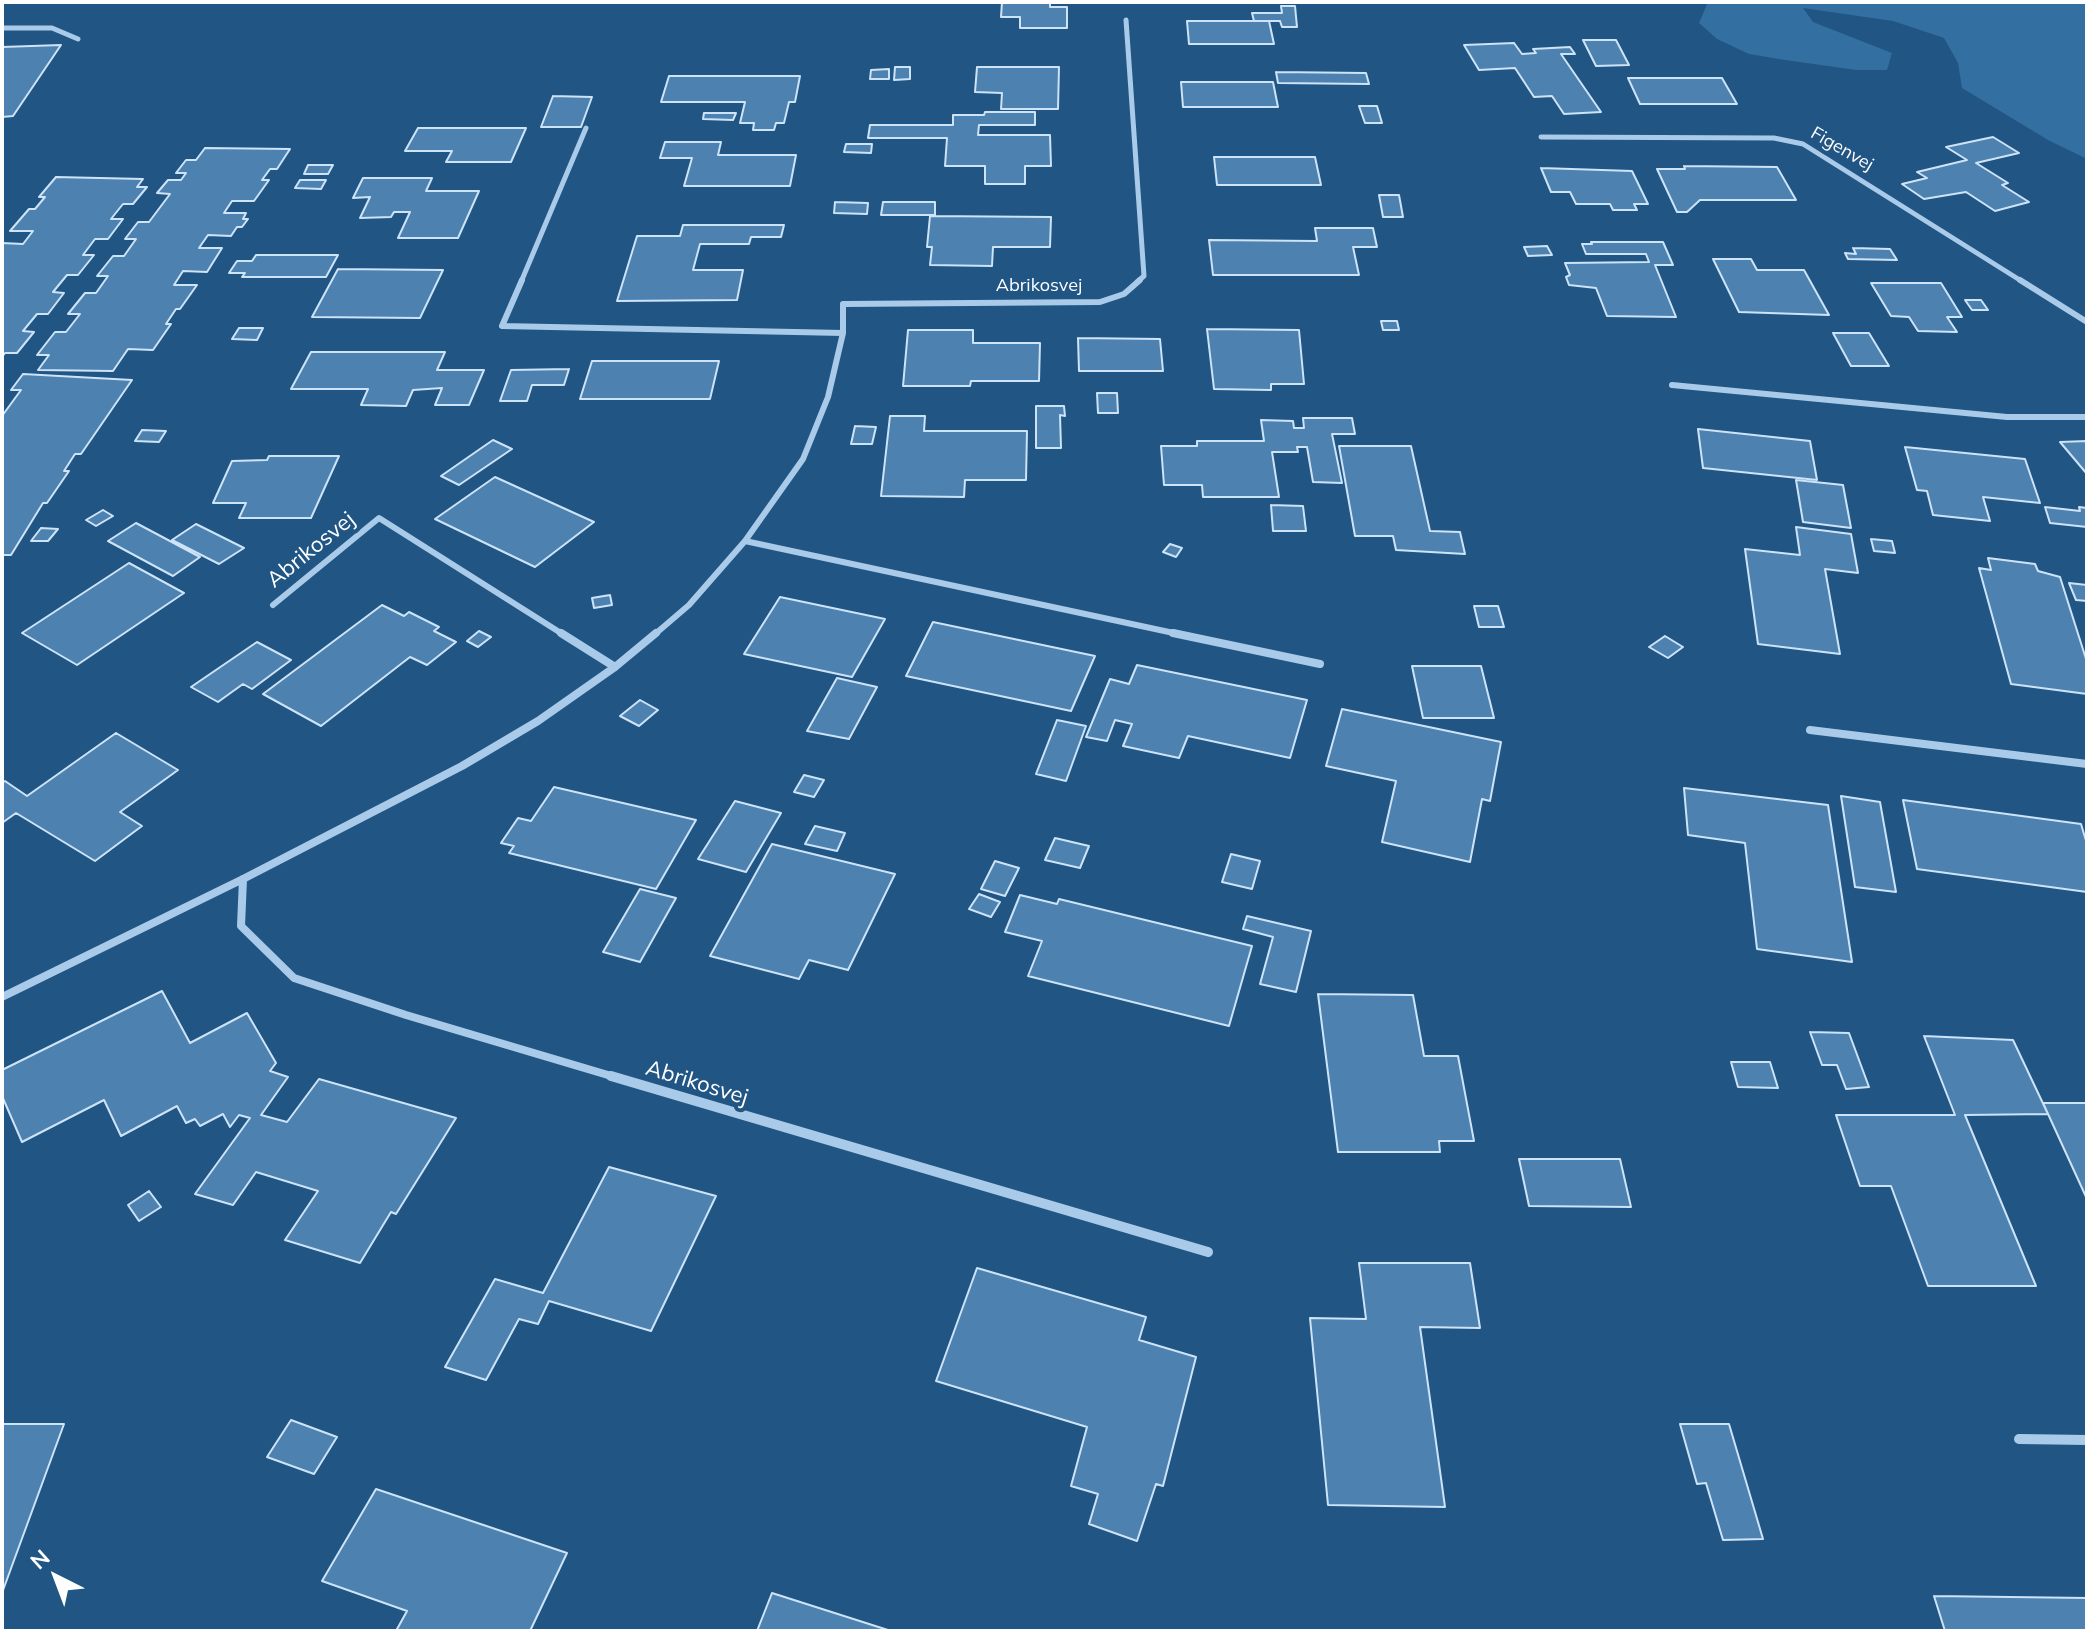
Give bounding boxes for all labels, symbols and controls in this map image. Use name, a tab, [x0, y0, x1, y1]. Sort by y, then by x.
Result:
street label: Figenvej	[1807, 122, 1877, 176]
street label: Abrikosvej	[996, 275, 1082, 297]
street label: Abrikosvej	[262, 507, 360, 593]
street label: Abrikosvej	[643, 1055, 751, 1111]
north arrow	[16, 1537, 96, 1617]
text: N	[24, 1543, 55, 1575]

